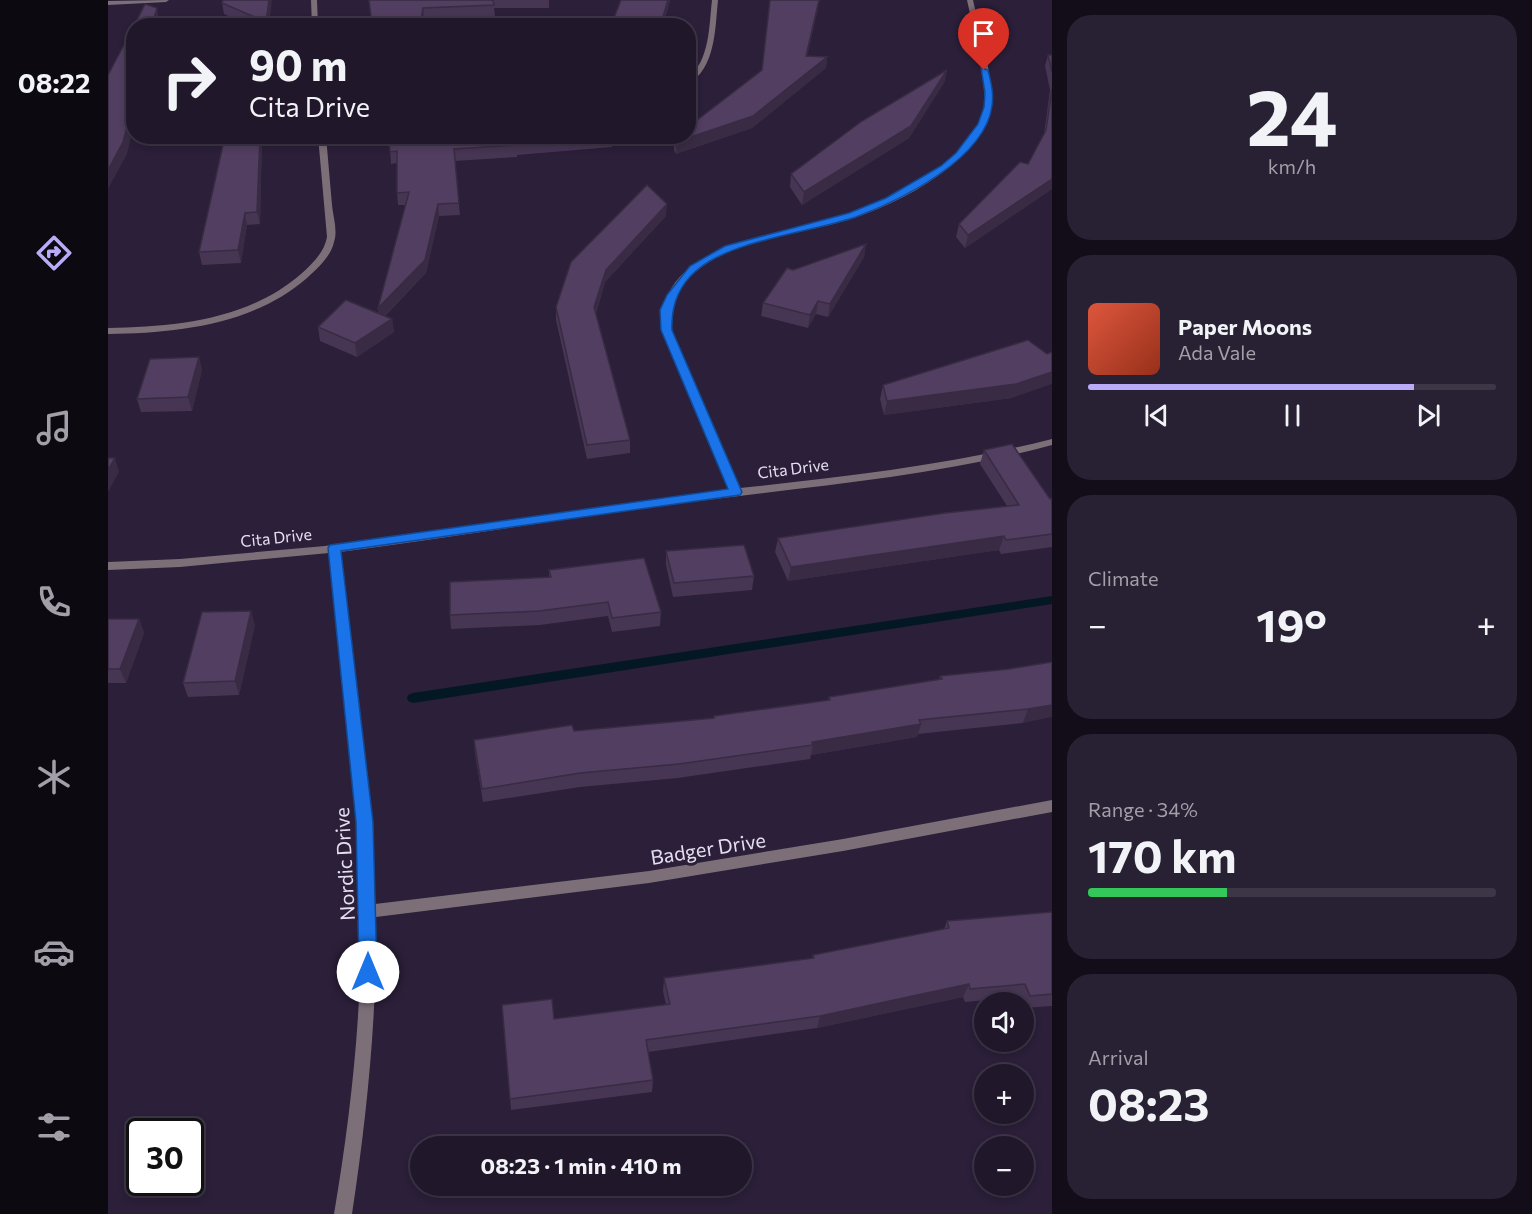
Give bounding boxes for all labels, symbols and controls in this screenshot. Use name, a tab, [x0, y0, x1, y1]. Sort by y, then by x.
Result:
pin	[958, 8, 1009, 70]
icon: arrive	[967, 17, 1000, 50]
text: 90 m	[249, 38, 348, 90]
icon: right	[150, 42, 228, 120]
text: 08:22	[18, 66, 90, 99]
text: 24	[1246, 67, 1338, 162]
text: Cita Drive	[249, 90, 370, 123]
text: km/h	[1268, 154, 1316, 178]
icon: directions	[33, 232, 75, 274]
text: Paper Moons	[1178, 313, 1312, 340]
text: Ada Vale	[1178, 340, 1256, 364]
icon: previous	[1140, 399, 1173, 432]
icon: pause	[1276, 399, 1309, 432]
icon: next	[1412, 399, 1445, 432]
icon: music	[33, 407, 75, 449]
street label: Cita Drive	[756, 454, 830, 482]
street label: Cita Drive	[239, 524, 313, 550]
text: Climate	[1088, 566, 1158, 590]
icon: phone	[33, 581, 75, 623]
text: 19°	[1256, 596, 1327, 651]
text: −	[1088, 603, 1107, 644]
text: +	[1477, 603, 1496, 644]
icon: climate	[33, 756, 75, 798]
text: Range · 34%	[1088, 797, 1198, 821]
street label: Nordic Drive	[329, 807, 359, 921]
street label: Badger Drive	[649, 827, 767, 869]
text: 170 km	[1088, 827, 1236, 882]
icon: car	[33, 931, 75, 973]
position arrow	[336, 940, 400, 1004]
map controls	[974, 992, 1034, 1196]
button: sound	[974, 992, 1034, 1052]
text: Arrival	[1088, 1045, 1149, 1069]
button: +	[974, 1064, 1034, 1124]
text: 08:23	[1088, 1075, 1209, 1130]
icon: filters	[33, 1106, 75, 1148]
speed limit sign: 30	[126, 1118, 204, 1196]
button: −	[974, 1136, 1034, 1196]
text: 08:23 · 1 min · 410 m	[481, 1152, 681, 1179]

